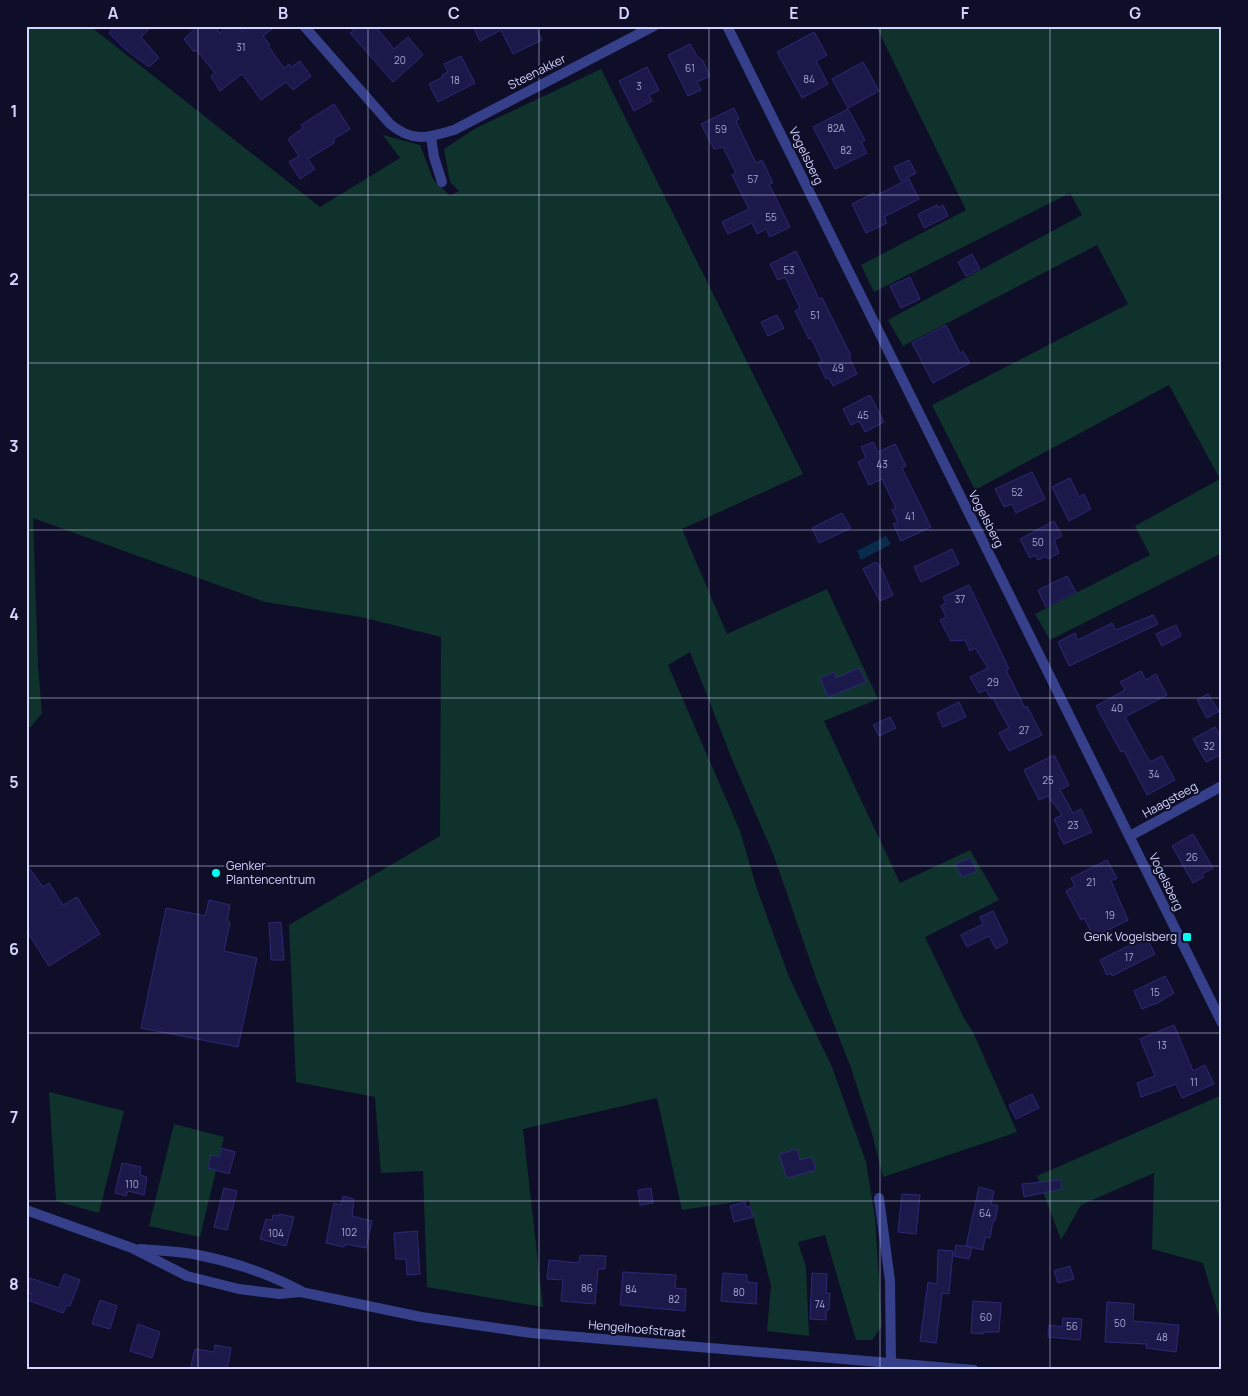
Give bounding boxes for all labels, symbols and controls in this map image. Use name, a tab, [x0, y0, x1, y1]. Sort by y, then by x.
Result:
text: A	[108, 2, 119, 24]
text: B	[278, 2, 288, 24]
text: C	[448, 2, 460, 24]
text: D	[618, 2, 630, 24]
text: E	[789, 2, 799, 24]
text: F	[961, 2, 970, 24]
text: G	[1129, 2, 1141, 24]
house number: 31	[236, 40, 246, 54]
street label: Steenakker	[505, 49, 569, 93]
house number: 20	[394, 53, 406, 67]
house number: 61	[685, 61, 695, 75]
house number: 84	[803, 72, 815, 86]
house number: 18	[450, 73, 460, 87]
house number: 3	[636, 79, 642, 93]
text: 1	[10, 100, 18, 122]
house number: 82A	[827, 121, 845, 135]
house number: 59	[715, 122, 727, 136]
street label: Vogelsberg	[785, 124, 828, 187]
house number: 82	[840, 143, 852, 157]
house number: 57	[748, 172, 758, 186]
house number: 55	[765, 210, 777, 224]
house number: 53	[783, 263, 795, 277]
text: 2	[9, 268, 19, 290]
house number: 51	[810, 308, 820, 322]
house number: 49	[832, 361, 844, 375]
house number: 45	[857, 408, 869, 422]
text: 3	[9, 435, 19, 457]
house number: 43	[876, 457, 888, 471]
house number: 52	[1011, 485, 1023, 499]
street label: Vogelsberg	[965, 487, 1008, 550]
house number: 41	[905, 509, 915, 523]
house number: 50	[1032, 535, 1044, 549]
house number: 37	[955, 592, 965, 606]
text: 4	[9, 603, 19, 625]
house number: 29	[987, 675, 999, 689]
house number: 40	[1111, 701, 1123, 715]
house number: 27	[1019, 723, 1029, 737]
house number: 32	[1203, 739, 1215, 753]
house number: 34	[1148, 767, 1160, 781]
text: 5	[9, 771, 19, 793]
house number: 25	[1042, 773, 1054, 787]
street label: Haagsteeg	[1139, 777, 1200, 822]
house number: 23	[1067, 818, 1079, 832]
street label: Vogelsberg	[1145, 850, 1188, 913]
house number: 26	[1186, 850, 1198, 864]
place label: Genker Plantencentrum	[226, 857, 315, 888]
marker: Genker Plantencentrum	[210, 867, 222, 879]
house number: 21	[1086, 875, 1096, 889]
house number: 19	[1105, 908, 1115, 922]
place label: Genk Vogelsberg	[1084, 928, 1177, 945]
marker: Genk Vogelsberg	[1181, 931, 1193, 943]
text: 6	[9, 938, 19, 960]
house number: 17	[1125, 950, 1133, 964]
house number: 15	[1150, 985, 1160, 999]
house number: 13	[1157, 1038, 1167, 1052]
house number: 11	[1190, 1075, 1198, 1089]
text: 7	[10, 1106, 18, 1128]
house number: 110	[125, 1177, 139, 1191]
house number: 64	[979, 1206, 991, 1220]
house number: 102	[341, 1225, 357, 1239]
house number: 104	[268, 1226, 284, 1240]
text: 8	[9, 1273, 19, 1295]
house number: 86	[581, 1281, 593, 1295]
house number: 84	[625, 1282, 637, 1296]
house number: 80	[733, 1285, 745, 1299]
house number: 82	[668, 1292, 680, 1306]
house number: 74	[815, 1297, 825, 1311]
house number: 60	[980, 1310, 992, 1324]
street label: Hengelhoefstraat	[588, 1316, 687, 1341]
house number: 50	[1114, 1316, 1126, 1330]
house number: 56	[1066, 1319, 1078, 1333]
house number: 48	[1156, 1330, 1168, 1344]

